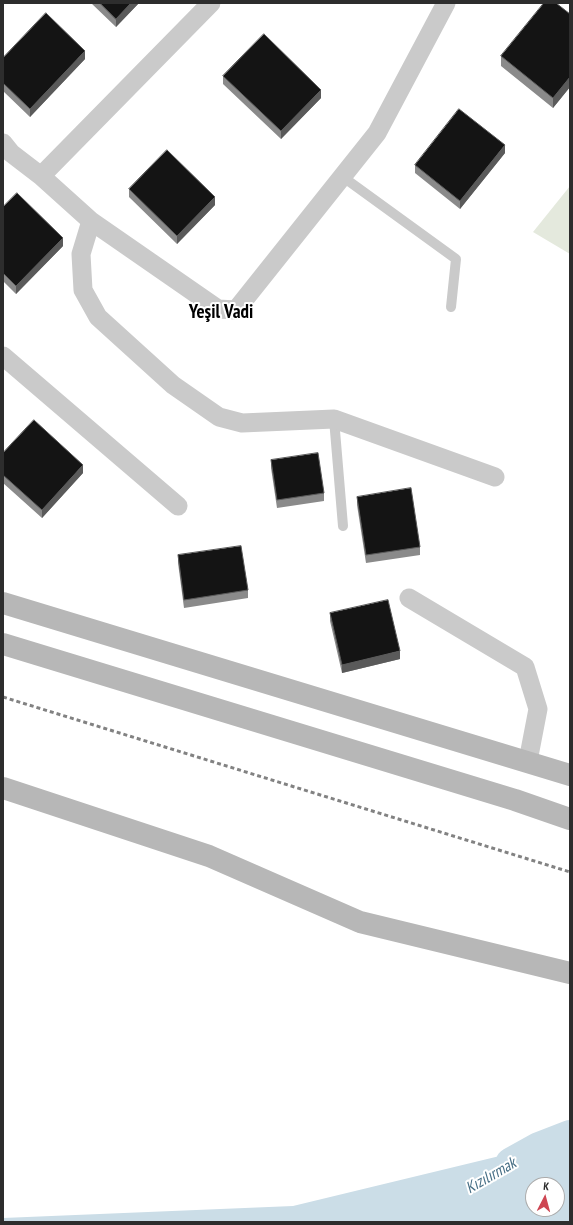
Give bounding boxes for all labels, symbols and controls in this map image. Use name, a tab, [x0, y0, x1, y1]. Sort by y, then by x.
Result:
district label: Yeşil Vadi	[189, 302, 253, 324]
water label: Kızılırmak	[462, 1154, 520, 1198]
north arrow	[525, 1177, 565, 1217]
text: K	[543, 1179, 550, 1193]

